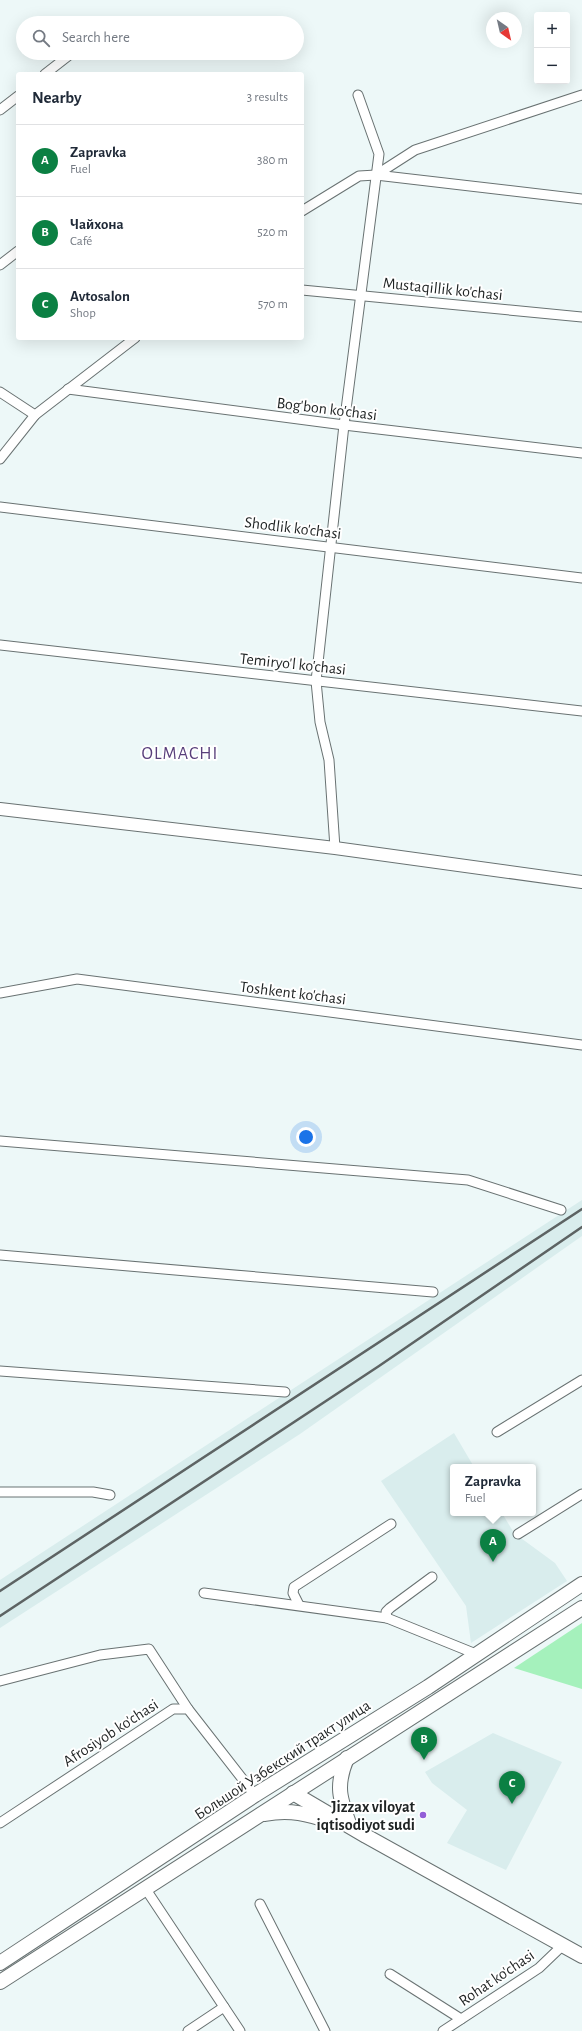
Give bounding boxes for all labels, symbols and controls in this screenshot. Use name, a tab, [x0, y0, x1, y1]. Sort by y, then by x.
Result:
north arrow	[486, 12, 522, 48]
map controls	[534, 12, 570, 84]
button: +	[534, 12, 570, 48]
search box	[16, 16, 304, 60]
icon: search	[30, 27, 52, 49]
text: Search here	[62, 30, 130, 45]
button: −	[534, 48, 570, 84]
text: Nearby	[32, 89, 82, 106]
text: 3 results	[247, 91, 288, 104]
text: Zapravka	[70, 145, 126, 160]
text: A	[41, 154, 49, 167]
text: 380 m	[257, 154, 288, 167]
text: Fuel	[70, 163, 91, 176]
text: Чайхона	[70, 217, 124, 232]
text: B	[41, 226, 49, 239]
text: 520 m	[257, 226, 288, 239]
text: Café	[70, 235, 92, 248]
street label: Mustaqillik ko'chasi	[382, 275, 504, 303]
text: Avtosalon	[70, 289, 130, 304]
text: C	[42, 298, 48, 311]
text: 570 m	[258, 298, 288, 311]
text: Shop	[70, 307, 96, 320]
street label: Bog'bon ko'chasi	[276, 395, 378, 423]
street label: Shodlik ko'chasi	[244, 514, 342, 542]
street label: Temiryo'l ko'chasi	[239, 650, 347, 679]
district label: OLMACHI	[142, 745, 218, 763]
street label: Toshkent ko'chasi	[239, 979, 347, 1007]
your location	[296, 1127, 316, 1147]
popup	[450, 1464, 536, 1516]
text: Zapravka	[465, 1474, 521, 1489]
text: Fuel	[465, 1492, 486, 1505]
pin: A	[480, 1529, 506, 1562]
street label: Afrosiyob ko'chasi	[60, 1696, 162, 1770]
street label: Большой Узбекский тракт улица	[192, 1697, 374, 1823]
pin: B	[411, 1727, 437, 1760]
pin: C	[499, 1771, 525, 1804]
place label: Jizzax viloyat iqtisodiyot sudi	[317, 1799, 416, 1834]
marker: Jizzax viloyat iqtisodiyot sudi	[418, 1810, 428, 1820]
street label: Rohat ko'chasi	[456, 1947, 537, 2009]

